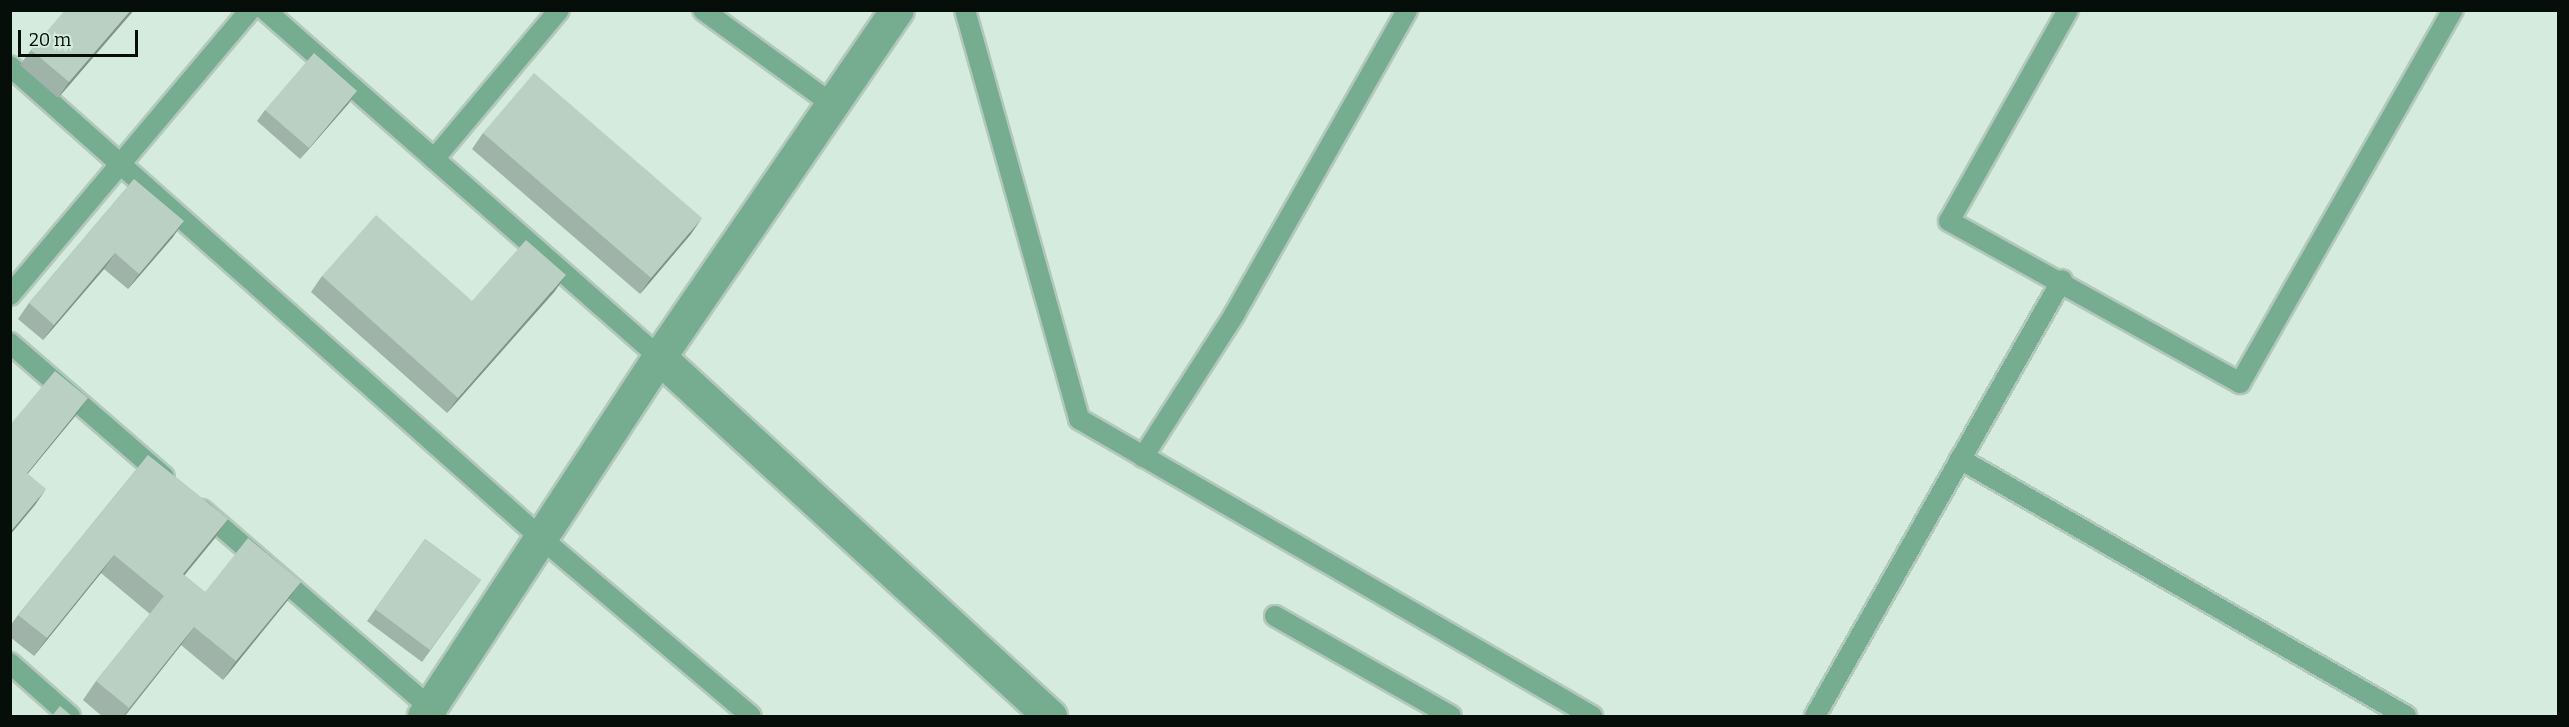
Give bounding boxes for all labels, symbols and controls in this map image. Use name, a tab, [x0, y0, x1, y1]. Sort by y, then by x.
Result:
scale bar	[21, 18, 141, 56]
text: 20 m	[29, 29, 71, 51]

